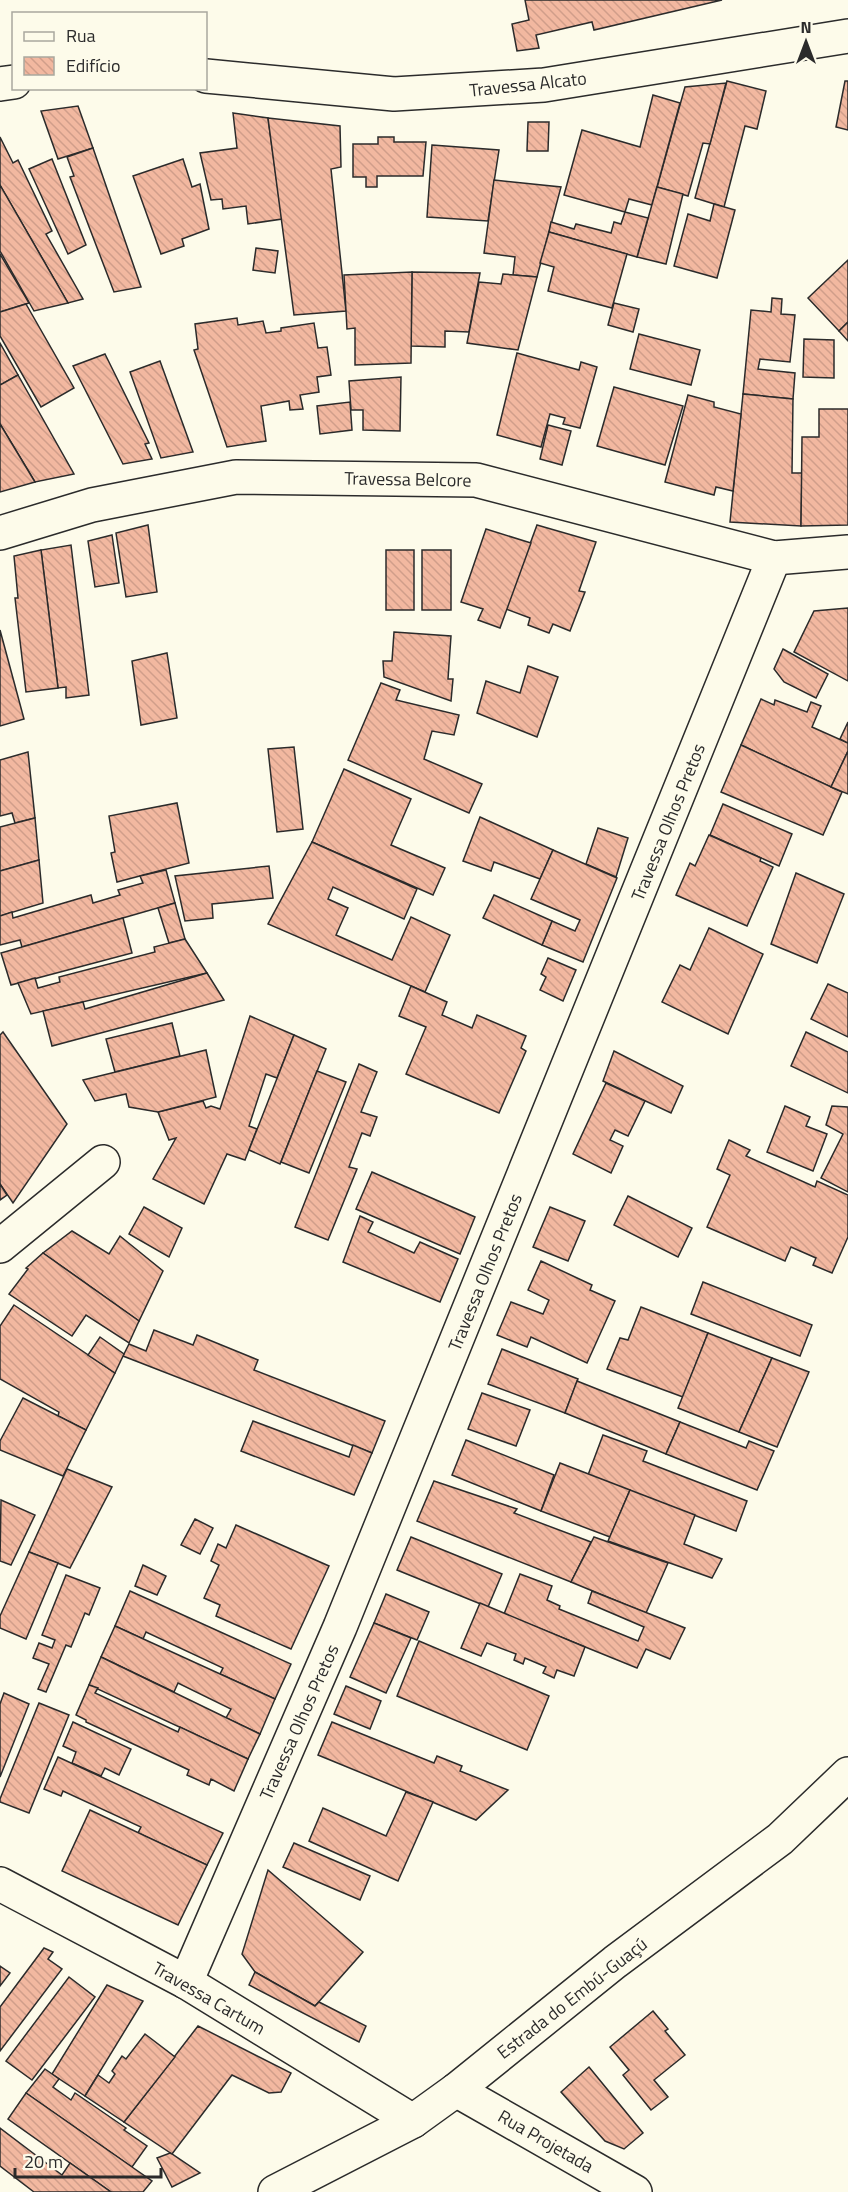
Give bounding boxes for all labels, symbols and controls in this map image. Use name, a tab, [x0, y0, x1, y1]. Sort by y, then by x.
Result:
legend	[12, 12, 207, 90]
north arrow	[776, 12, 836, 72]
text: N	[800, 15, 812, 39]
text: Rua	[66, 22, 96, 49]
text: Edifício	[66, 52, 120, 79]
street label: Travessa Alcato	[468, 64, 588, 104]
street label: Travessa Belcore	[344, 464, 472, 494]
street label: Travessa Olhos Pretos	[624, 739, 712, 905]
street label: Travessa Olhos Pretos	[441, 1189, 529, 1355]
street label: Travessa Olhos Pretos	[253, 1640, 345, 1804]
street label: Estrada do Embú-Guaçú	[491, 1931, 653, 2065]
street label: Travessa Cartum	[148, 1955, 270, 2041]
street label: Rua Projetada	[493, 2103, 599, 2179]
scale bar	[15, 2141, 160, 2179]
text: 20 m	[24, 2148, 63, 2175]

